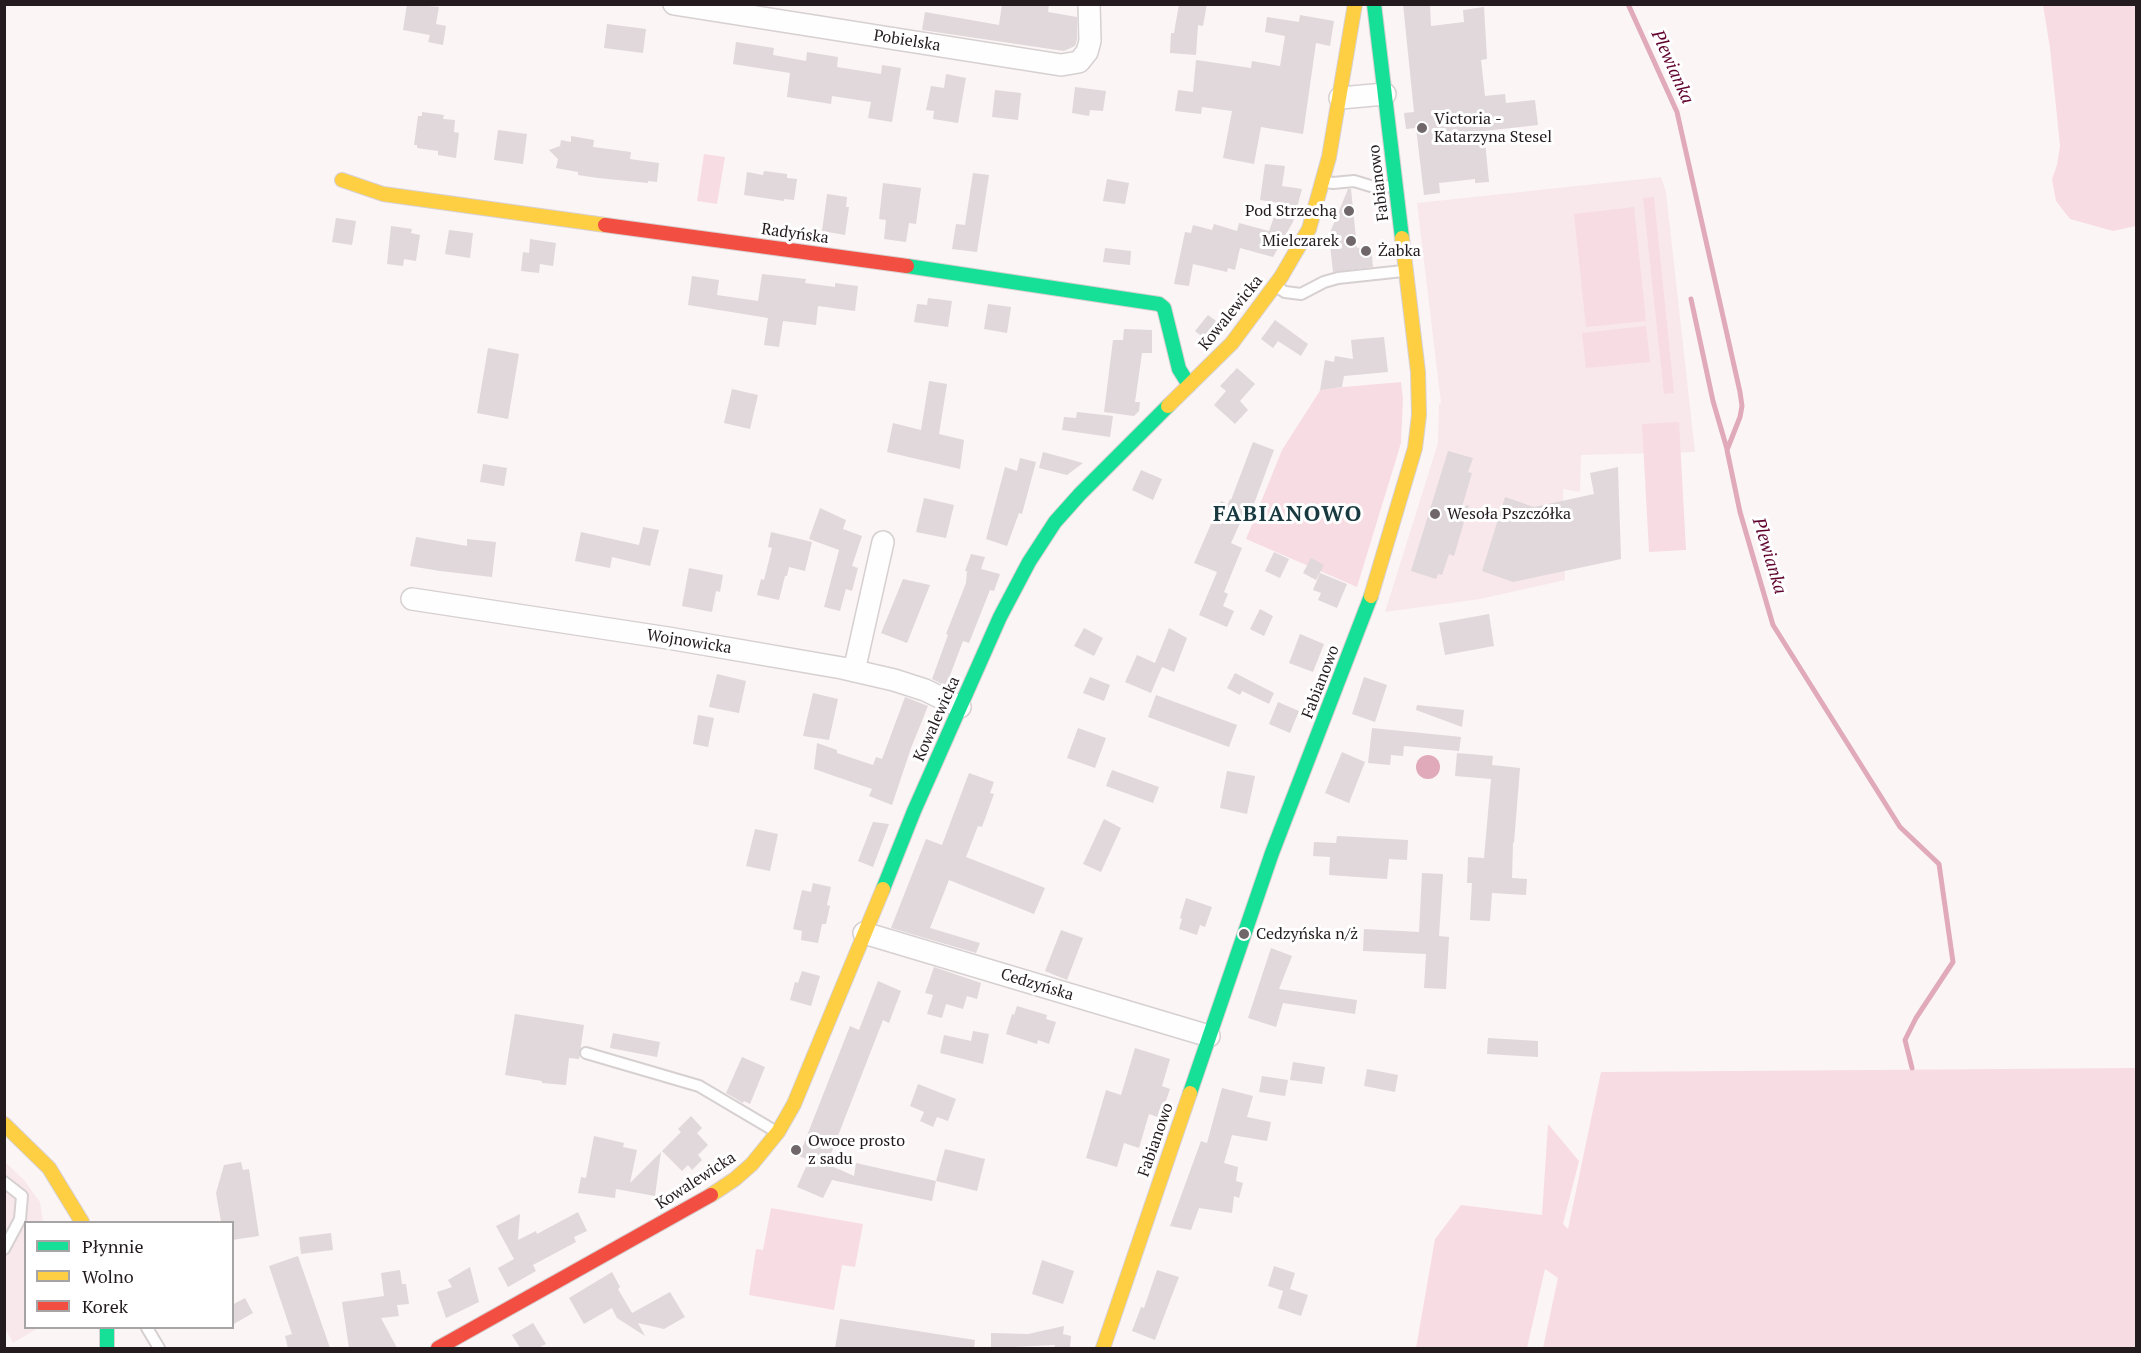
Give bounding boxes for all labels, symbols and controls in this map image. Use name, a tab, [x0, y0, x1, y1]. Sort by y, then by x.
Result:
street label: Pobielska	[872, 26, 942, 56]
water label: Plewianka	[1646, 27, 1698, 107]
place label: Victoria - Katarzyna Stesel	[1434, 109, 1552, 147]
marker: Victoria - Katarzyna Stesel	[1415, 121, 1429, 135]
street label: Fabianowo	[1365, 144, 1393, 222]
place label: Pod Strzechą	[1245, 201, 1337, 221]
marker: Pod Strzechą	[1342, 204, 1356, 218]
street label: Radyńska	[760, 220, 830, 248]
place label: Mielczarek	[1262, 231, 1339, 251]
marker: Mielczarek	[1344, 234, 1358, 248]
place label: Żabka	[1378, 241, 1421, 261]
marker: Żabka	[1359, 244, 1373, 258]
street label: Kowalewicka	[1195, 272, 1267, 354]
district label: FABIANOWO	[1213, 502, 1363, 528]
place label: Wesoła Pszczółka	[1447, 504, 1571, 524]
marker: Wesoła Pszczółka	[1428, 507, 1442, 521]
water label: Plewianka	[1747, 515, 1791, 597]
street label: Wojnowicka	[645, 626, 733, 658]
street label: Fabianowo	[1298, 643, 1344, 721]
street label: Kowalewicka	[910, 674, 964, 764]
place label: Cedzyńska n/ż	[1256, 924, 1358, 944]
marker: Cedzyńska n/ż	[1237, 927, 1251, 941]
street label: Cedzyńska	[998, 965, 1076, 1005]
street label: Fabianowo	[1134, 1101, 1178, 1179]
place label: Owoce prosto z sadu	[808, 1131, 905, 1169]
marker: Owoce prosto z sadu	[789, 1143, 803, 1157]
street label: Kowalewicka	[653, 1148, 739, 1214]
legend	[24, 1221, 234, 1329]
text: Płynnie	[82, 1234, 144, 1258]
text: Wolno	[82, 1264, 134, 1288]
text: Korek	[82, 1294, 128, 1318]

